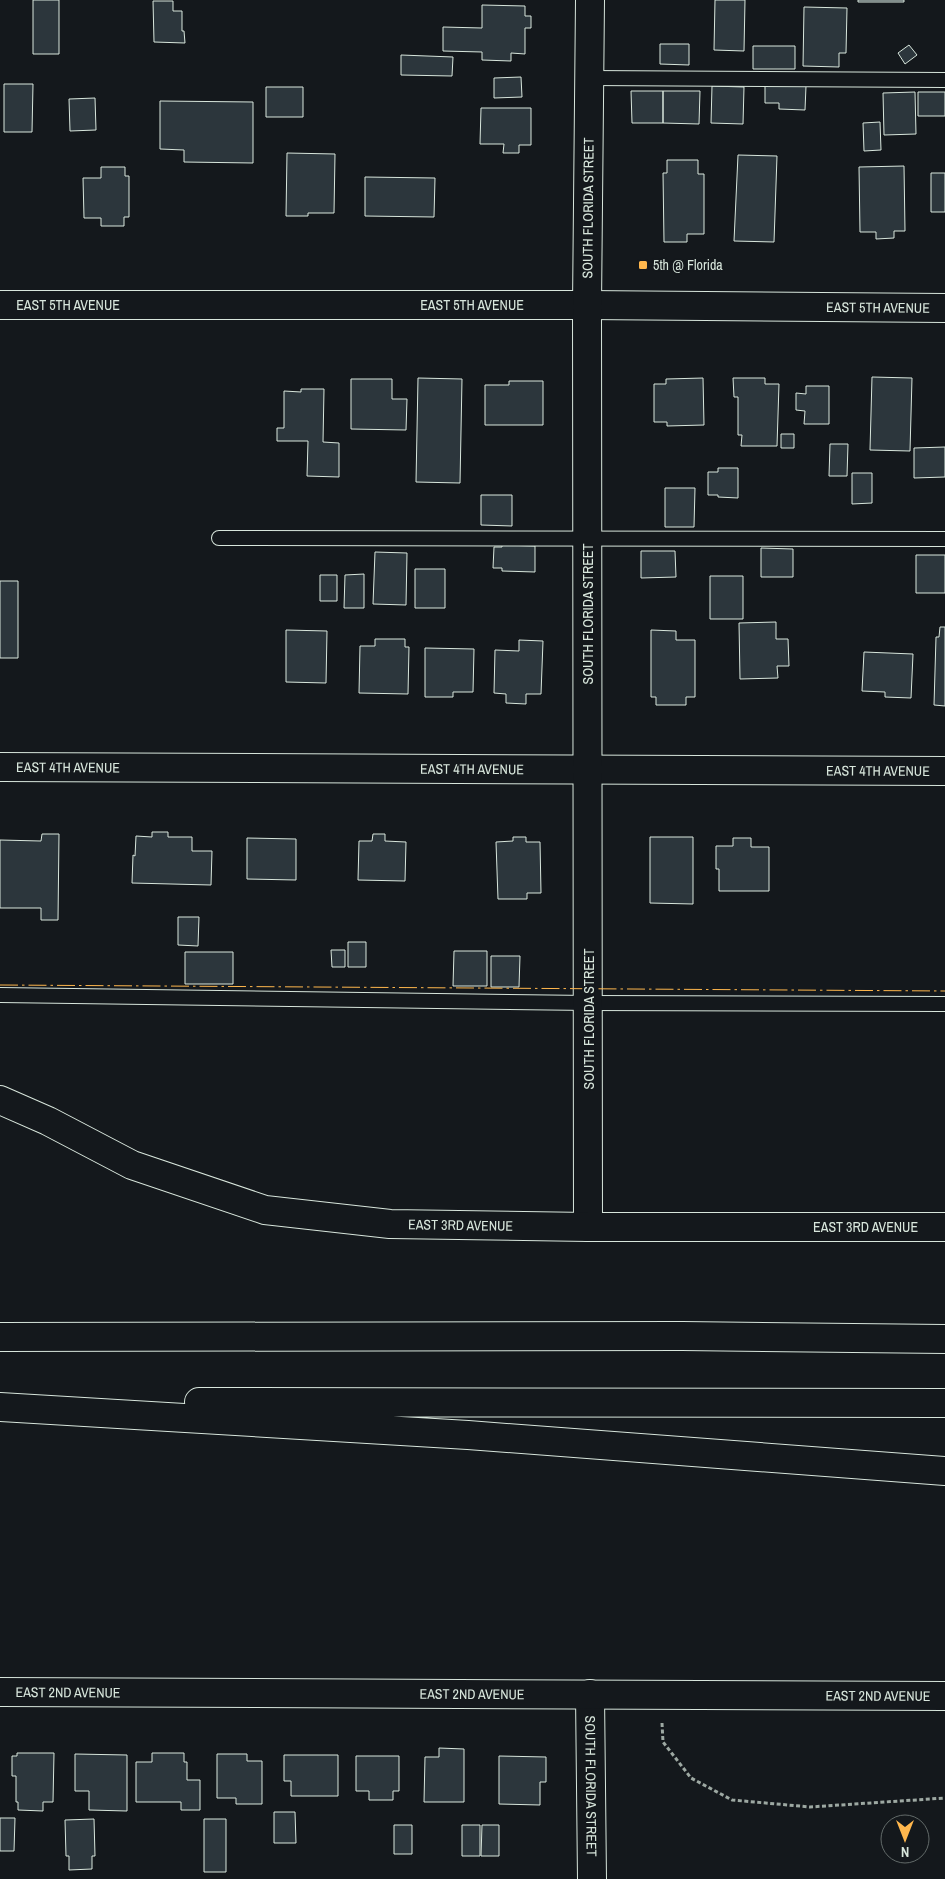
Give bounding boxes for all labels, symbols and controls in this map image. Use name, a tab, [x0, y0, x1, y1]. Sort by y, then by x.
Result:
street label: SOUTH FLORIDA STREET	[578, 137, 598, 279]
place label: 5th @ Florida	[653, 256, 723, 274]
marker: 5th @ Florida	[637, 259, 649, 271]
street label: EAST 5TH AVENUE	[16, 296, 120, 314]
street label: EAST 5TH AVENUE	[420, 296, 524, 314]
street label: EAST 5TH AVENUE	[826, 298, 930, 317]
street label: SOUTH FLORIDA STREET	[579, 544, 597, 684]
street label: EAST 4TH AVENUE	[16, 758, 120, 777]
street label: EAST 4TH AVENUE	[420, 760, 524, 778]
street label: EAST 4TH AVENUE	[826, 761, 930, 780]
street label: SOUTH FLORIDA STREET	[580, 949, 598, 1089]
street label: EAST 3RD AVENUE	[408, 1215, 513, 1235]
street label: EAST 3RD AVENUE	[813, 1218, 918, 1236]
street label: EAST 2ND AVENUE	[15, 1683, 121, 1702]
street label: EAST 2ND AVENUE	[419, 1685, 525, 1703]
street label: EAST 2ND AVENUE	[825, 1686, 931, 1705]
street label: SOUTH FLORIDA STREET	[581, 1715, 601, 1857]
north arrow	[880, 1814, 930, 1864]
text: N	[901, 1843, 909, 1861]

